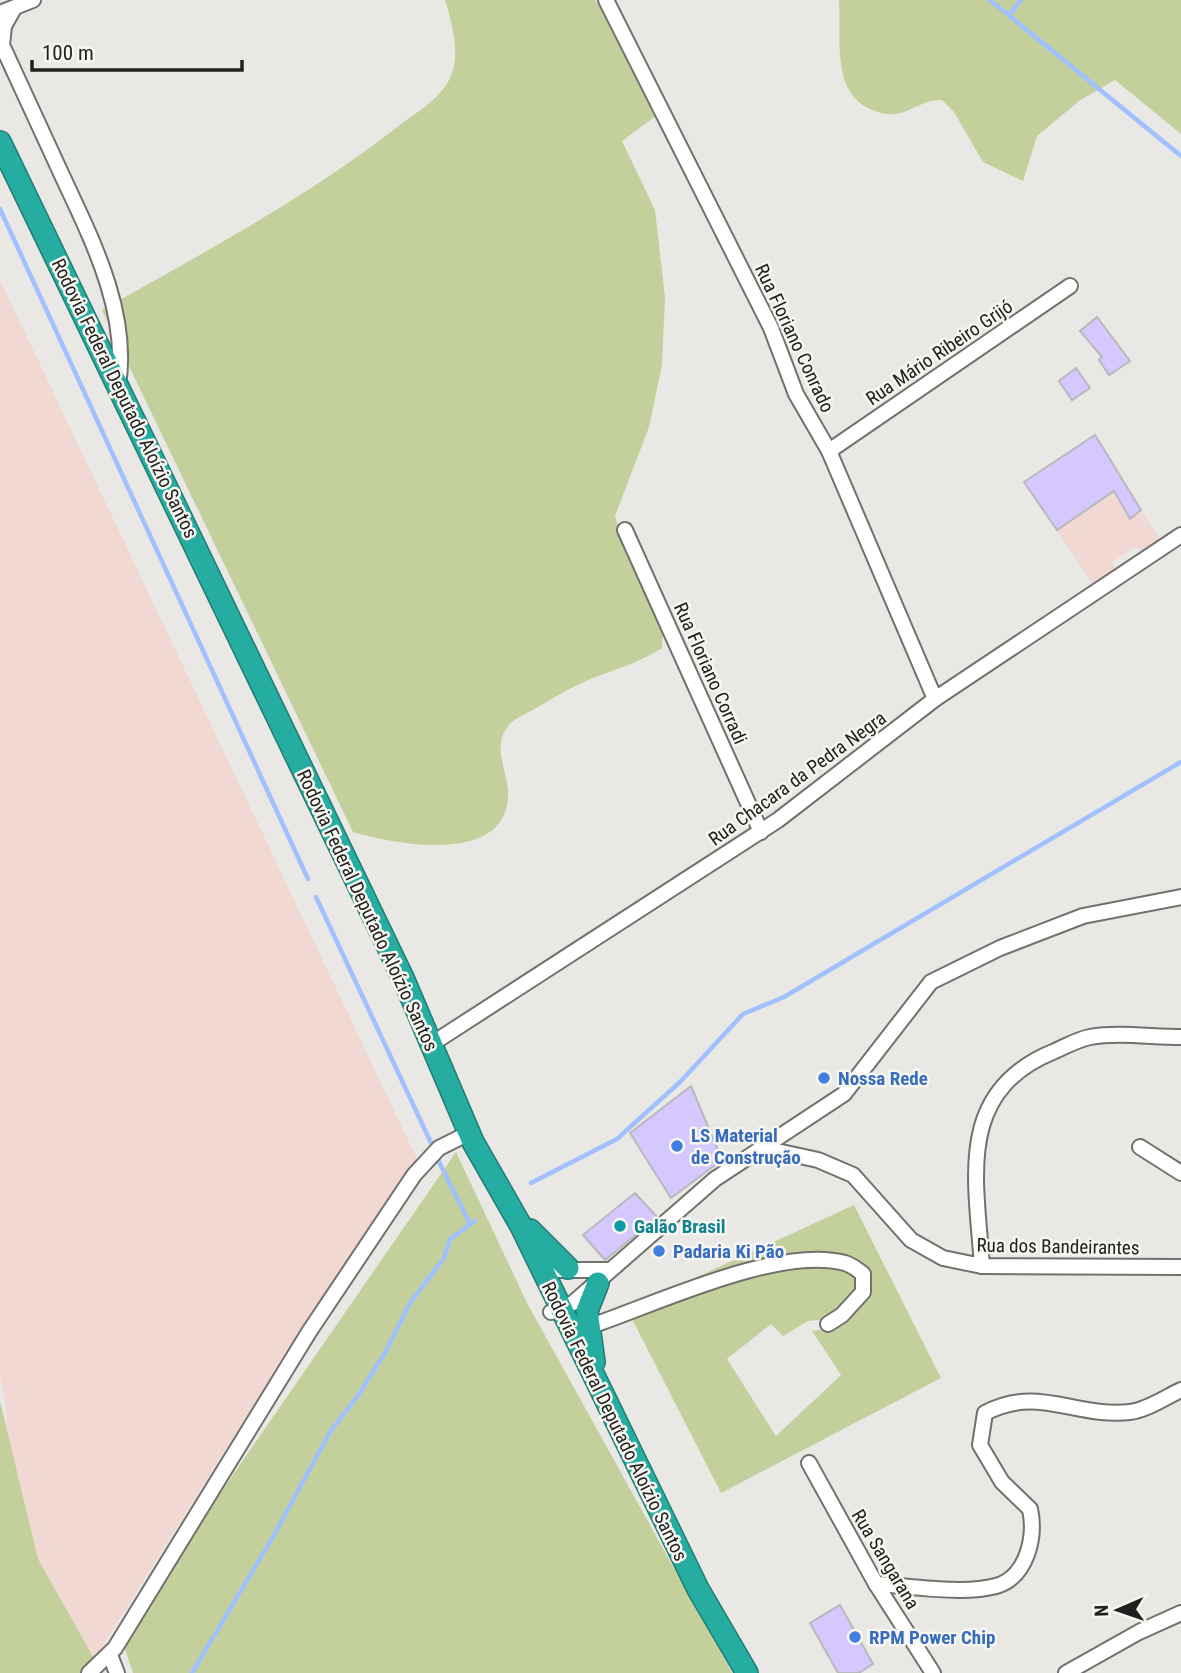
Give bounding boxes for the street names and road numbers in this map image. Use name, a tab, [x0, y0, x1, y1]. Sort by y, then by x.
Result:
street label: Rodovia Federal Deputado Aloízio Santos	[47, 255, 202, 542]
street label: Rua Floriano Conrado	[750, 260, 839, 416]
street label: Rua Mário Ribeiro Grijó	[862, 295, 1017, 410]
street label: Rua Floriano Corradi	[669, 599, 752, 748]
street label: Rua Chacara da Pedra Negra	[704, 706, 890, 850]
street label: Rodovia Federal Deputado Aloízio Santos	[292, 766, 443, 1055]
street label: Rua dos Bandeirantes	[976, 1234, 1140, 1259]
street label: Rodovia Federal Deputado Aloízio Santos	[537, 1278, 692, 1565]
street label: Rua Sangarana	[847, 1505, 924, 1613]

